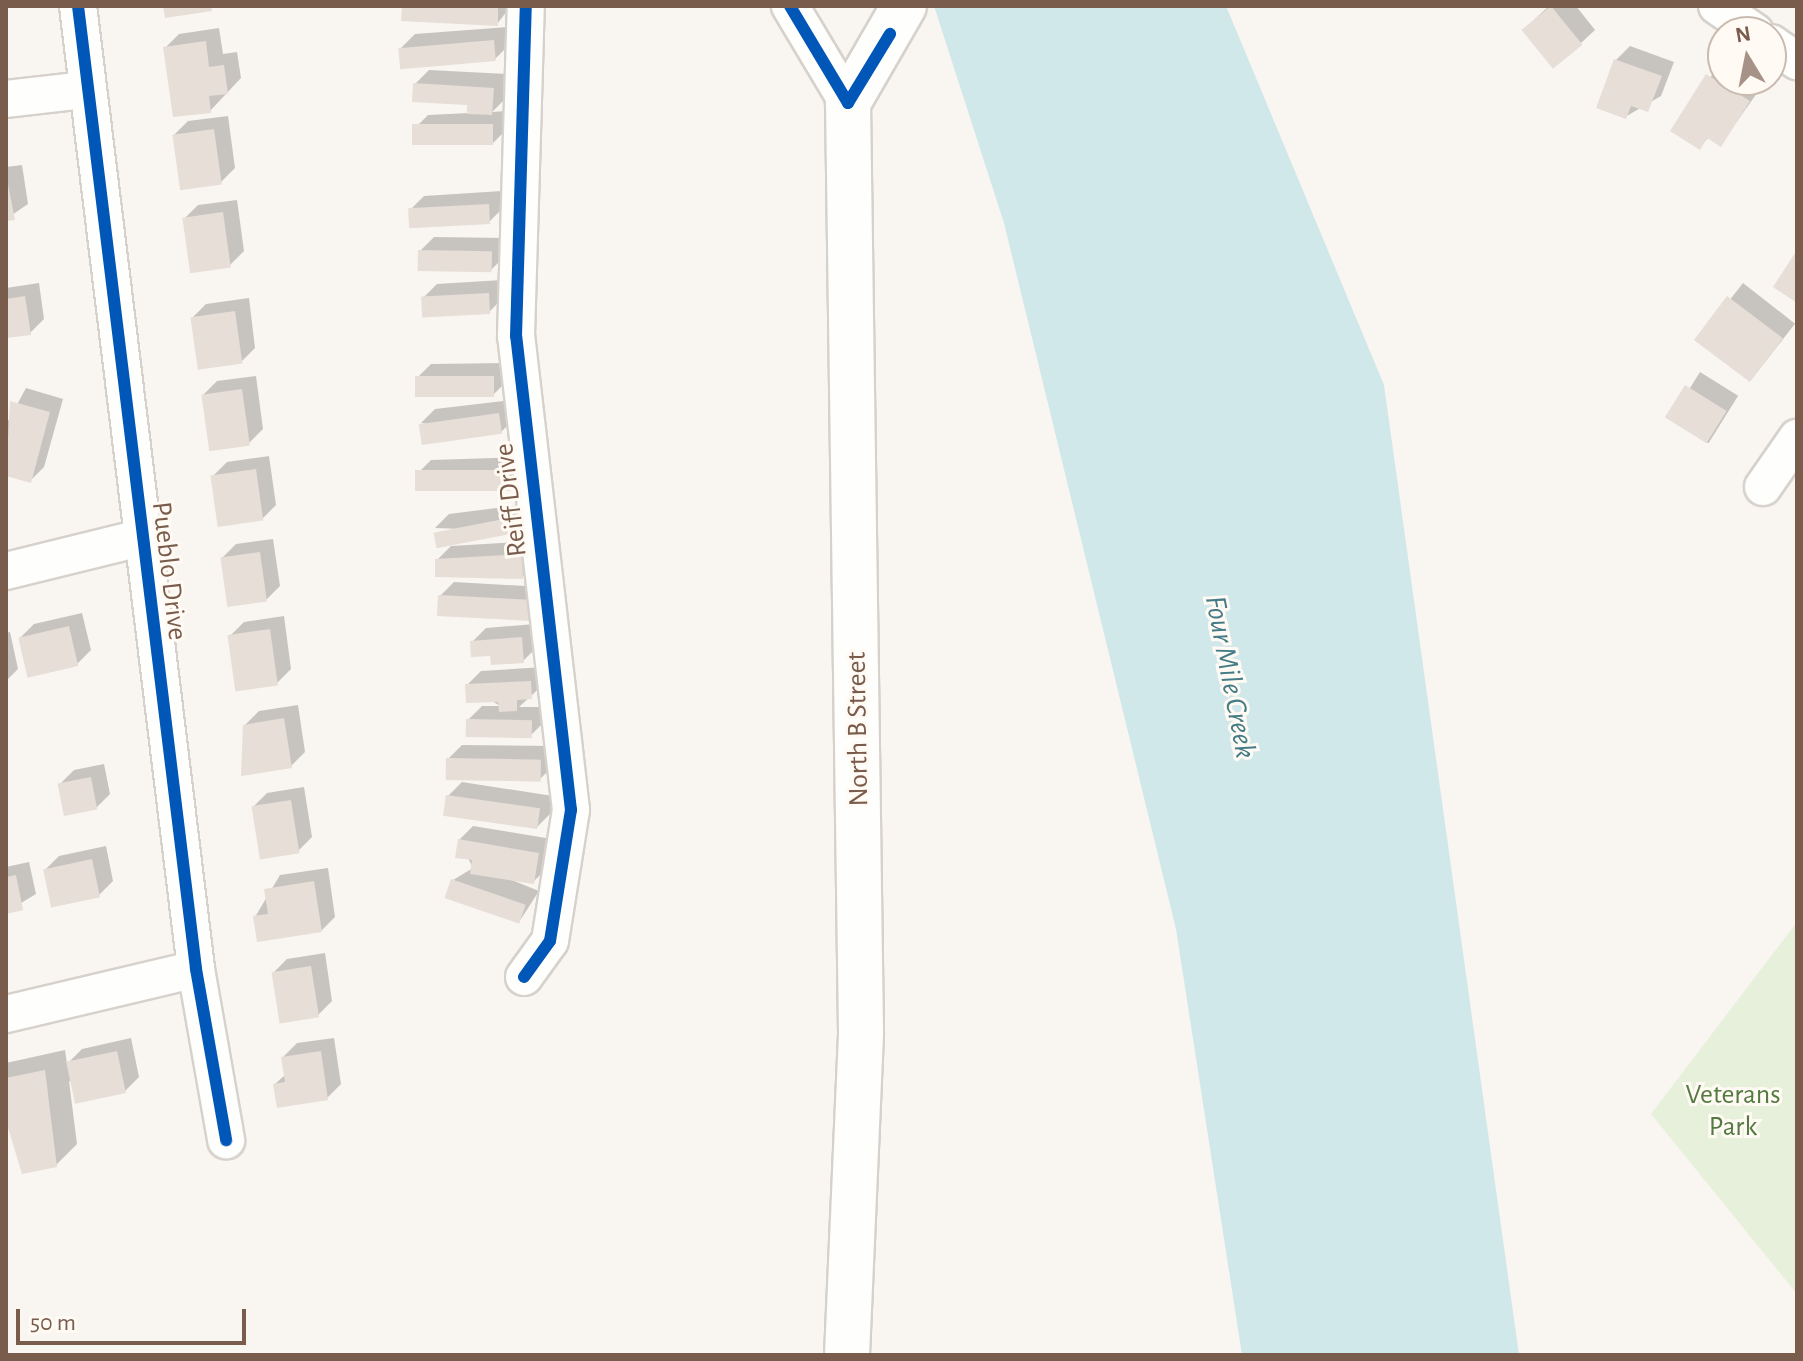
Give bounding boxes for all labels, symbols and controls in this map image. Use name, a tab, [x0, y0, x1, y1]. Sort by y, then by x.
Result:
north arrow	[1707, 16, 1787, 96]
text: N	[1734, 22, 1753, 46]
street label: Reiff Drive	[487, 441, 535, 559]
street label: Pueblo Drive	[144, 500, 194, 642]
water label: Four Mile Creek	[1197, 593, 1263, 761]
street label: North B Street	[840, 651, 876, 807]
park label: Veterans Park	[1685, 1078, 1781, 1144]
scale bar	[20, 1293, 250, 1343]
text: 50 m	[30, 1311, 76, 1335]

